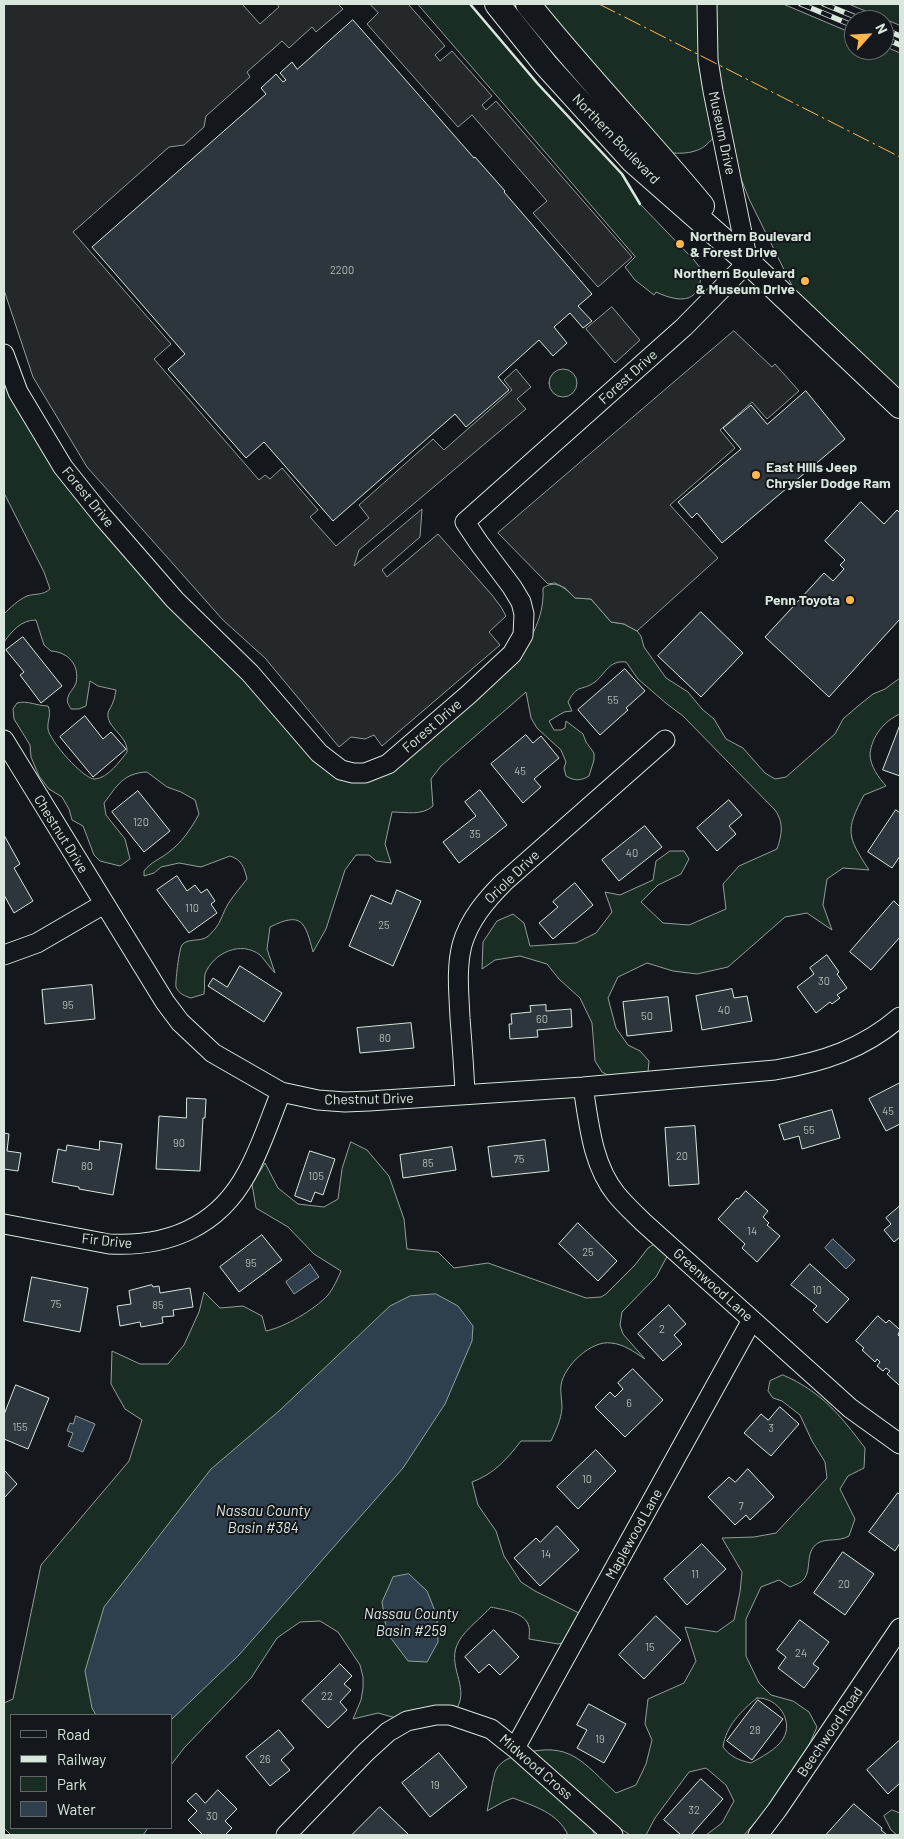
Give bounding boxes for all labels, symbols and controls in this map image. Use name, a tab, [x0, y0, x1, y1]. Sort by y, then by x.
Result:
north arrow	[844, 10, 894, 60]
text: N	[872, 21, 892, 37]
street label: Museum Drive	[705, 90, 739, 176]
street label: Northern Boulevard	[569, 91, 663, 187]
place label: Northern Boulevard & Forest Drive	[690, 228, 811, 260]
marker: Northern Boulevard & Forest Drive	[674, 238, 686, 250]
house number: 2200	[330, 263, 354, 277]
place label: Northern Boulevard & Museum Drive	[674, 265, 795, 298]
marker: Northern Boulevard & Museum Drive	[799, 275, 811, 287]
street label: Forest Drive	[595, 346, 661, 408]
place label: East Hills Jeep Chrysler Dodge Ram	[766, 459, 891, 492]
street label: Forest Drive	[58, 463, 118, 531]
marker: East Hills Jeep Chrysler Dodge Ram	[750, 469, 762, 481]
place label: Penn Toyota	[765, 592, 840, 608]
marker: Penn Toyota	[844, 594, 856, 606]
house number: 55	[607, 693, 619, 707]
street label: Forest Drive	[399, 696, 465, 756]
house number: 45	[514, 764, 526, 778]
street label: Chestnut Drive	[30, 792, 92, 876]
house number: 120	[133, 815, 149, 829]
house number: 35	[469, 827, 481, 841]
house number: 40	[626, 846, 638, 860]
street label: Oriole Drive	[481, 847, 543, 907]
house number: 110	[185, 901, 199, 915]
house number: 25	[378, 918, 390, 932]
house number: 30	[818, 974, 830, 988]
house number: 95	[62, 998, 74, 1012]
house number: 40	[718, 1003, 730, 1017]
house number: 50	[641, 1009, 653, 1023]
house number: 60	[536, 1012, 548, 1026]
house number: 80	[379, 1031, 391, 1045]
street label: Chestnut Drive	[324, 1090, 414, 1108]
house number: 45	[882, 1104, 894, 1118]
house number: 55	[803, 1123, 815, 1137]
house number: 90	[173, 1136, 185, 1150]
house number: 20	[676, 1149, 688, 1163]
house number: 75	[514, 1152, 524, 1166]
house number: 85	[422, 1156, 434, 1170]
house number: 80	[81, 1159, 93, 1173]
house number: 105	[308, 1169, 324, 1183]
house number: 14	[747, 1224, 757, 1238]
street label: Fir Drive	[81, 1230, 133, 1252]
house number: 25	[582, 1245, 594, 1259]
street label: Greenwood Lane	[670, 1245, 756, 1325]
house number: 95	[245, 1256, 257, 1270]
house number: 10	[812, 1283, 822, 1297]
house number: 75	[51, 1297, 61, 1311]
house number: 85	[152, 1298, 164, 1312]
house number: 2	[659, 1322, 665, 1336]
house number: 6	[626, 1396, 632, 1410]
house number: 155	[12, 1420, 28, 1434]
house number: 3	[768, 1421, 774, 1435]
house number: 10	[582, 1472, 592, 1486]
street label: Maplewood Lane	[602, 1486, 666, 1582]
house number: 7	[738, 1499, 744, 1513]
water label: Nassau County Basin #384	[216, 1502, 310, 1537]
house number: 14	[541, 1547, 551, 1561]
house number: 11	[691, 1567, 699, 1581]
house number: 20	[838, 1577, 850, 1591]
water label: Nassau County Basin #259	[364, 1605, 458, 1640]
house number: 15	[645, 1640, 655, 1654]
house number: 24	[795, 1646, 807, 1660]
street label: Beechwood Road	[794, 1684, 866, 1780]
house number: 22	[321, 1689, 333, 1703]
legend	[10, 1714, 172, 1829]
house number: 28	[749, 1723, 761, 1737]
text: Road	[57, 1725, 90, 1743]
street label: Midwood Cross	[496, 1731, 576, 1803]
house number: 19	[595, 1732, 605, 1746]
text: Railway	[57, 1750, 106, 1768]
house number: 26	[259, 1752, 271, 1766]
text: Park	[57, 1775, 86, 1793]
house number: 19	[430, 1778, 440, 1792]
text: Water	[57, 1800, 96, 1818]
house number: 32	[688, 1803, 700, 1817]
house number: 30	[206, 1809, 218, 1823]

